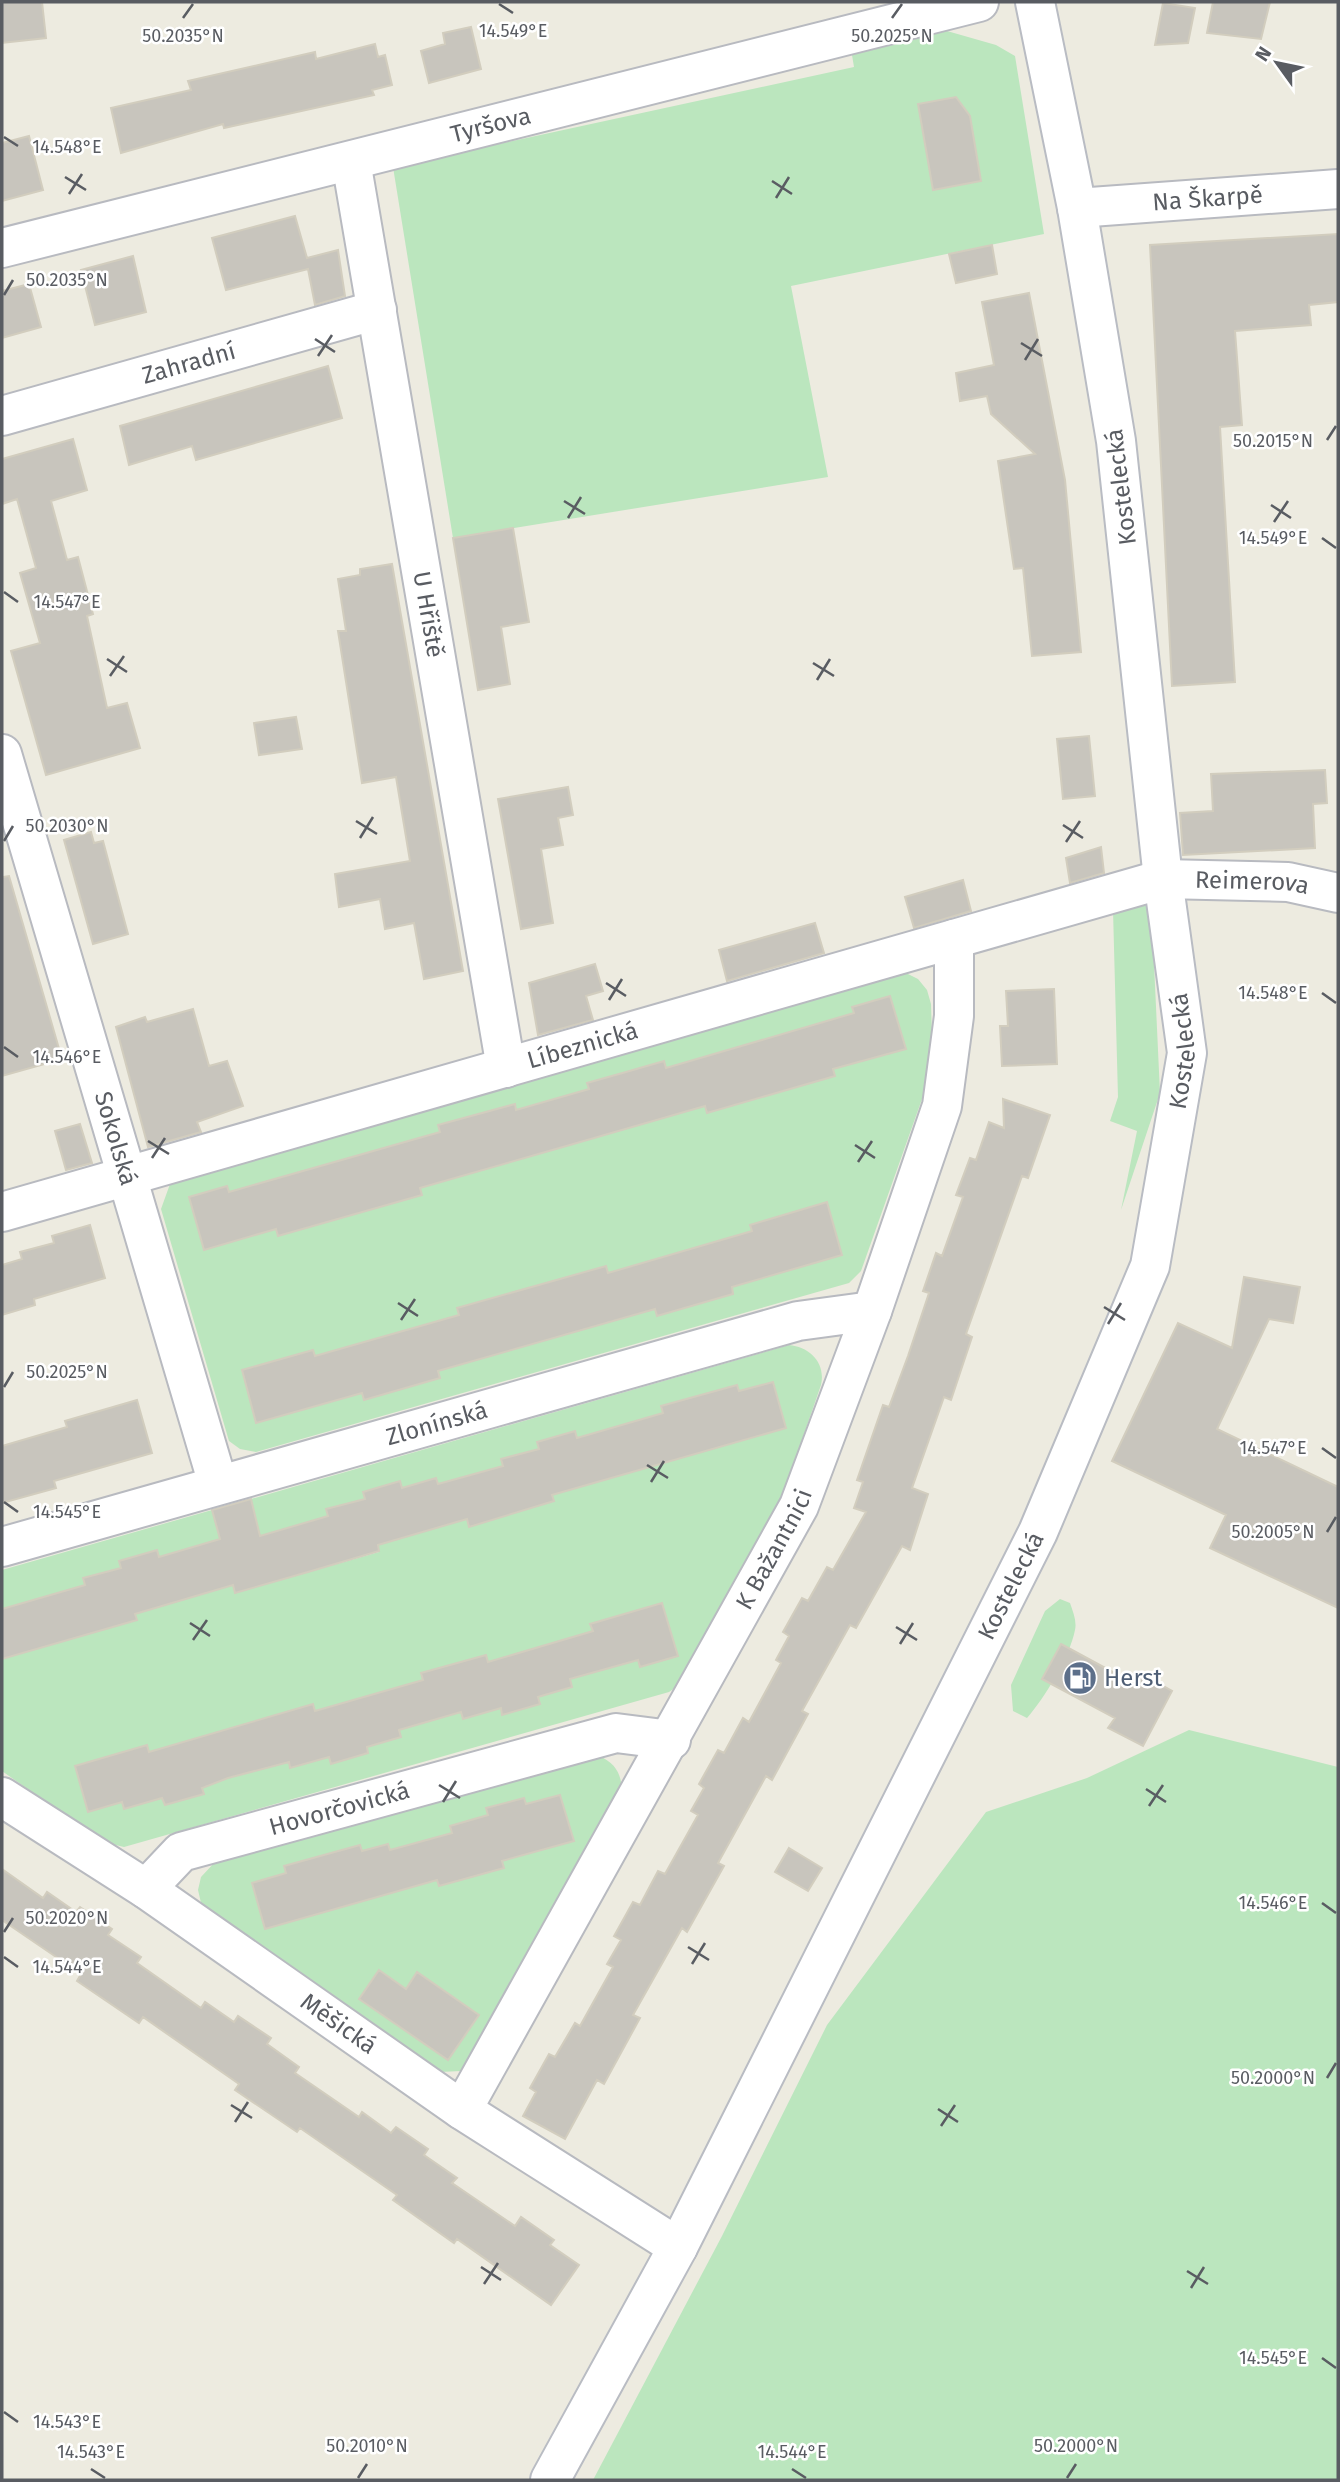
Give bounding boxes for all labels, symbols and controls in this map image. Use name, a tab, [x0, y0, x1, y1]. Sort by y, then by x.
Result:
text: 14.549°E	[479, 20, 547, 42]
text: 50.2035°N	[142, 25, 224, 47]
text: 50.2025°N	[851, 25, 933, 47]
north arrow	[1242, 28, 1312, 98]
text: N	[1250, 42, 1276, 66]
street label: Tyršova	[448, 101, 534, 149]
text: 14.548°E	[32, 136, 102, 158]
street label: Na Škarpě	[1152, 181, 1264, 216]
text: 50.2035°N	[26, 269, 108, 291]
street label: Zahradní	[139, 337, 239, 390]
street label: Kostelecká	[1100, 427, 1142, 547]
text: 50.2015°N	[1233, 430, 1313, 452]
text: 14.549°E	[1239, 527, 1307, 549]
street label: U Hřiště	[407, 569, 450, 660]
text: 14.547°E	[33, 591, 101, 613]
text: 50.2030°N	[26, 815, 108, 837]
street label: Reimerova	[1194, 866, 1312, 900]
text: 14.548°E	[1238, 982, 1308, 1004]
street label: Kostelecká	[1164, 991, 1201, 1111]
street label: Líbeznická	[524, 1016, 641, 1075]
text: 14.546°E	[33, 1046, 101, 1068]
street label: Sokolská	[89, 1088, 143, 1189]
text: 50.2025°N	[26, 1361, 108, 1383]
street label: Zlonínská	[383, 1396, 491, 1451]
text: 14.547°E	[1239, 1437, 1307, 1459]
street label: K Bažantnici	[730, 1485, 818, 1614]
text: 14.545°E	[33, 1501, 101, 1523]
text: 50.2005°N	[1232, 1521, 1314, 1543]
street label: Kostelecká	[972, 1527, 1050, 1644]
fuel station icon: Herst	[1061, 1659, 1099, 1697]
place label: Herst	[1104, 1664, 1163, 1692]
street label: Hovorčovická	[266, 1776, 413, 1841]
text: 14.546°E	[1239, 1892, 1307, 1914]
text: 50.2020°N	[26, 1907, 108, 1929]
text: 14.544°E	[32, 1956, 102, 1978]
street label: Měšická	[295, 1988, 382, 2060]
text: 50.2000°N	[1231, 2067, 1315, 2089]
text: 14.545°E	[1239, 2347, 1307, 2369]
text: 14.543°E	[33, 2411, 101, 2433]
text: 50.2010°N	[326, 2435, 408, 2457]
text: 50.2000°N	[1034, 2435, 1118, 2457]
text: 14.543°E	[57, 2441, 125, 2463]
text: 14.544°E	[757, 2441, 827, 2463]

